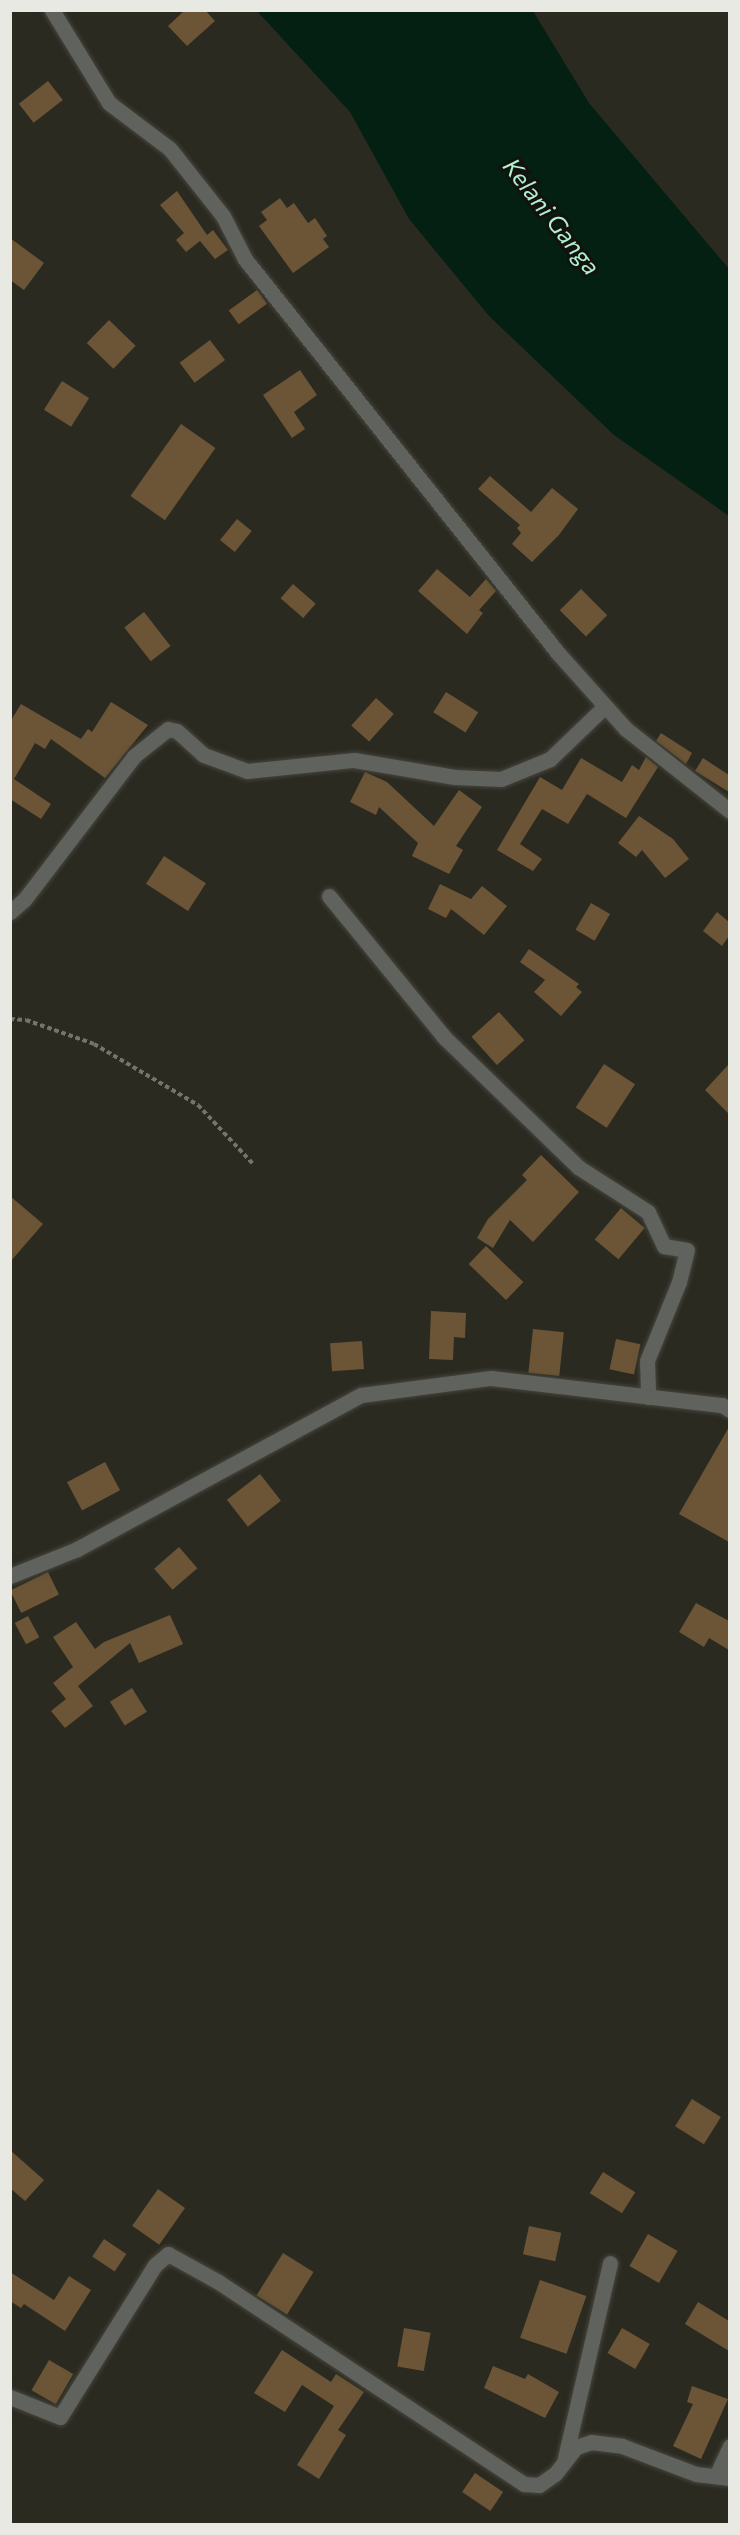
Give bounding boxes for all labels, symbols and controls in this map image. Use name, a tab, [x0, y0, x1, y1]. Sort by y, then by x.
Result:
water label: Kelani Ganga	[498, 152, 606, 280]

